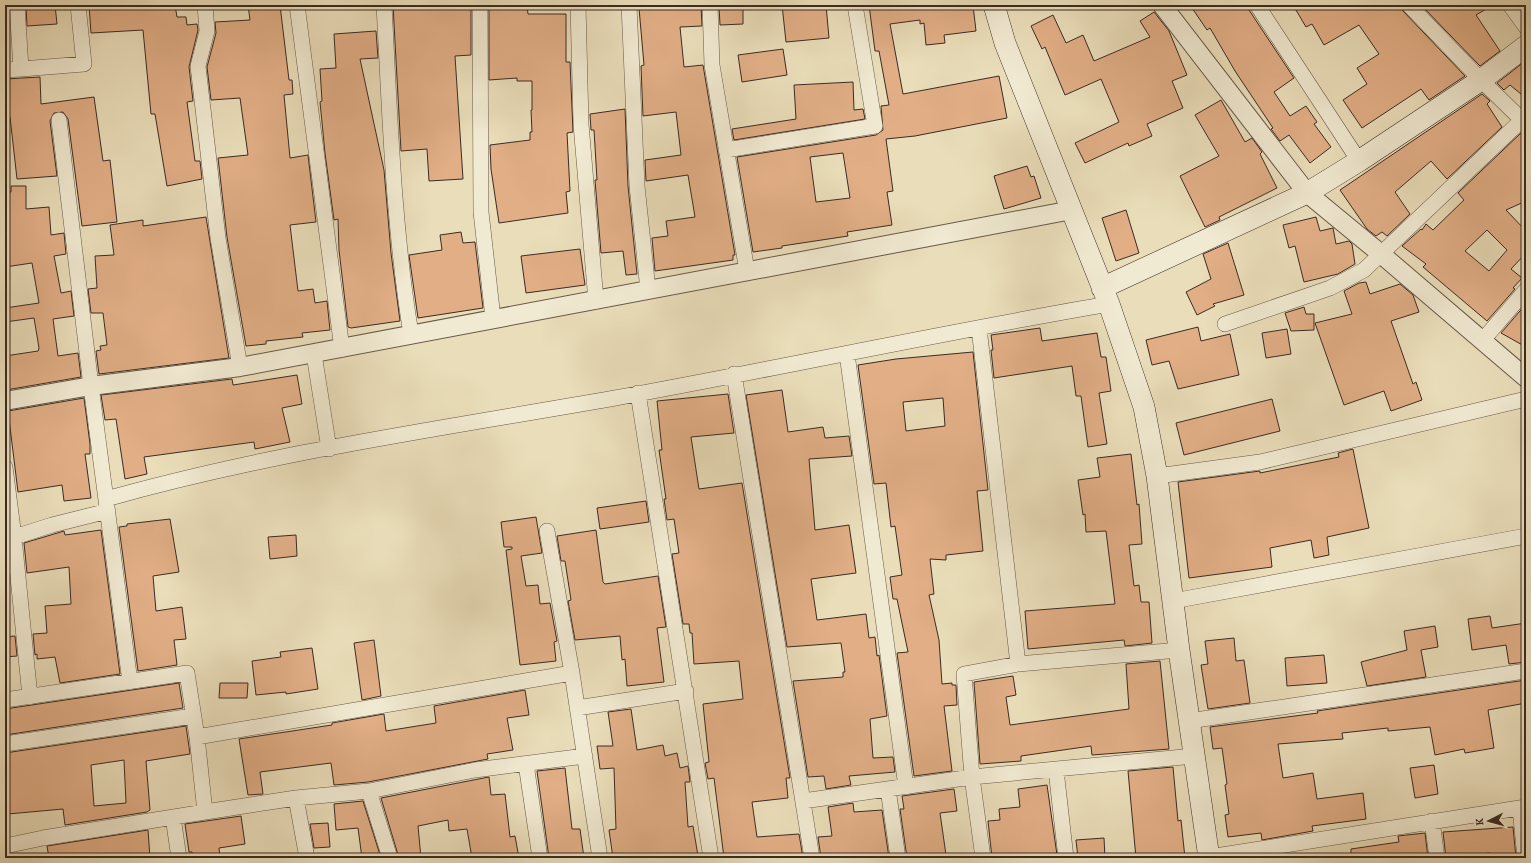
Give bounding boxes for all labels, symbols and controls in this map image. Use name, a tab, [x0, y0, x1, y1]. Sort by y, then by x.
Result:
north arrow	[1469, 801, 1509, 841]
text: K	[1472, 817, 1487, 826]

